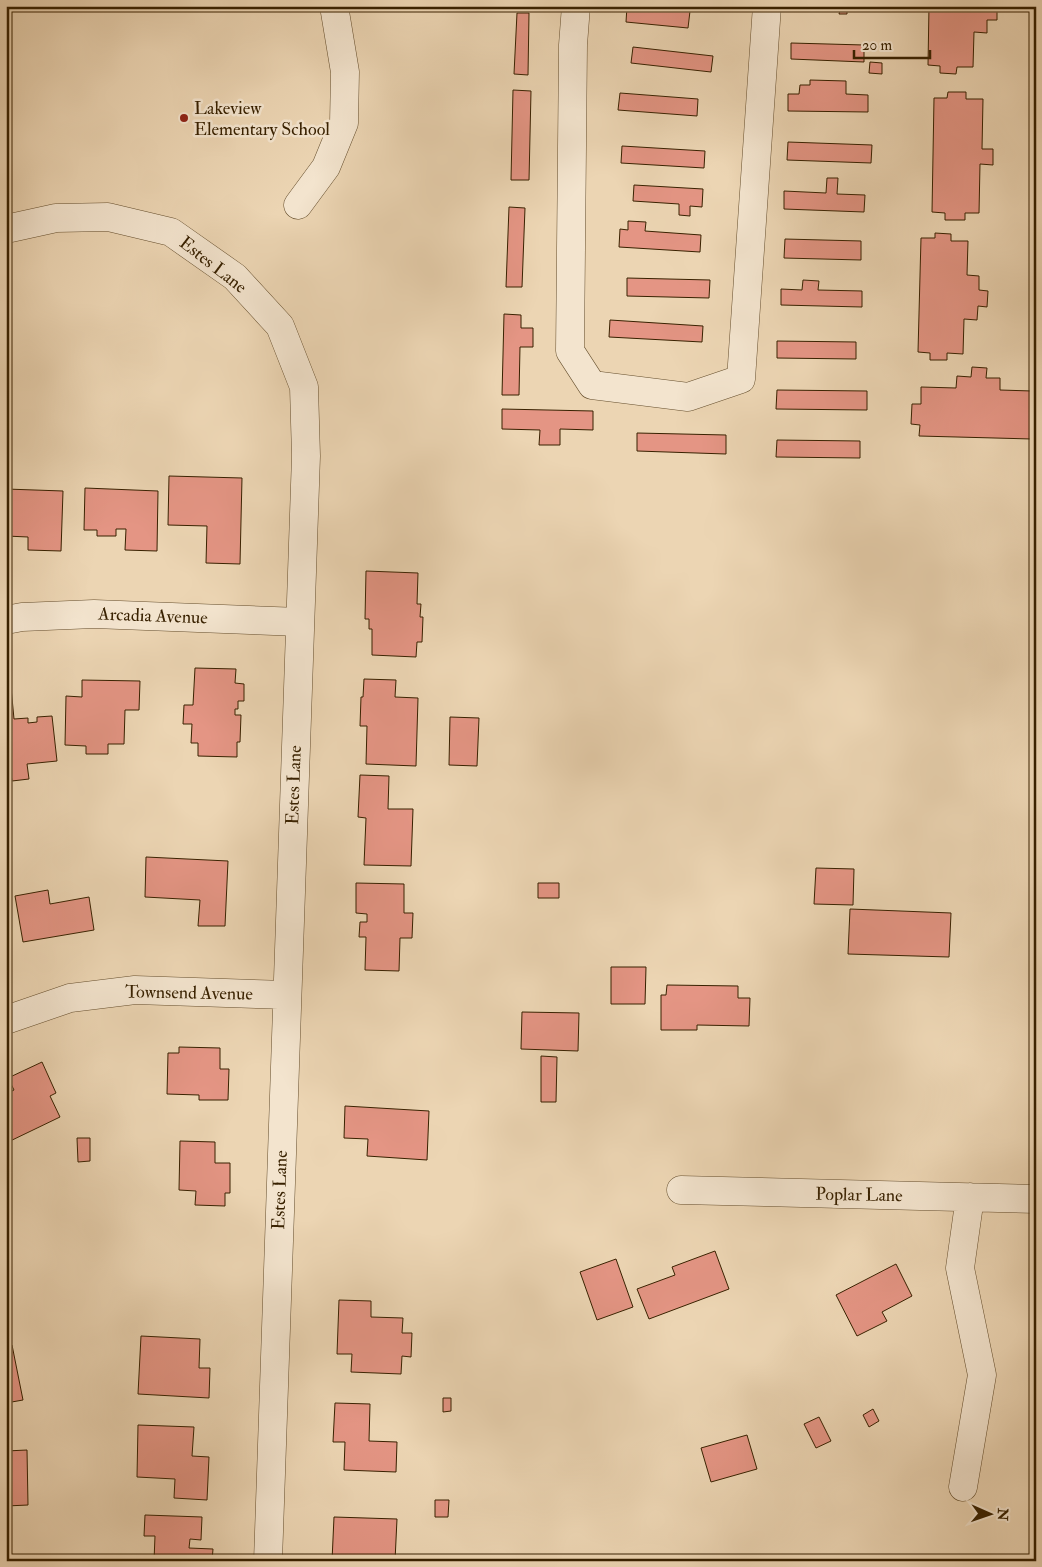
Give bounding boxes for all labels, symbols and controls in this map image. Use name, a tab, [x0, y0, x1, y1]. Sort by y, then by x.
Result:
scale bar	[854, 28, 931, 60]
text: 20 m	[862, 36, 892, 55]
place label: Lakeview Elementary School	[194, 97, 330, 141]
marker: Lakeview Elementary School	[178, 112, 190, 124]
street label: Estes Lane	[175, 231, 252, 299]
street label: Arcadia Avenue	[97, 603, 209, 629]
street label: Estes Lane	[281, 744, 307, 825]
street label: Townsend Avenue	[125, 980, 253, 1006]
street label: Estes Lane	[267, 1149, 293, 1230]
street label: Poplar Lane	[815, 1183, 903, 1207]
north arrow	[964, 1490, 1014, 1540]
text: N	[994, 1507, 1011, 1521]

